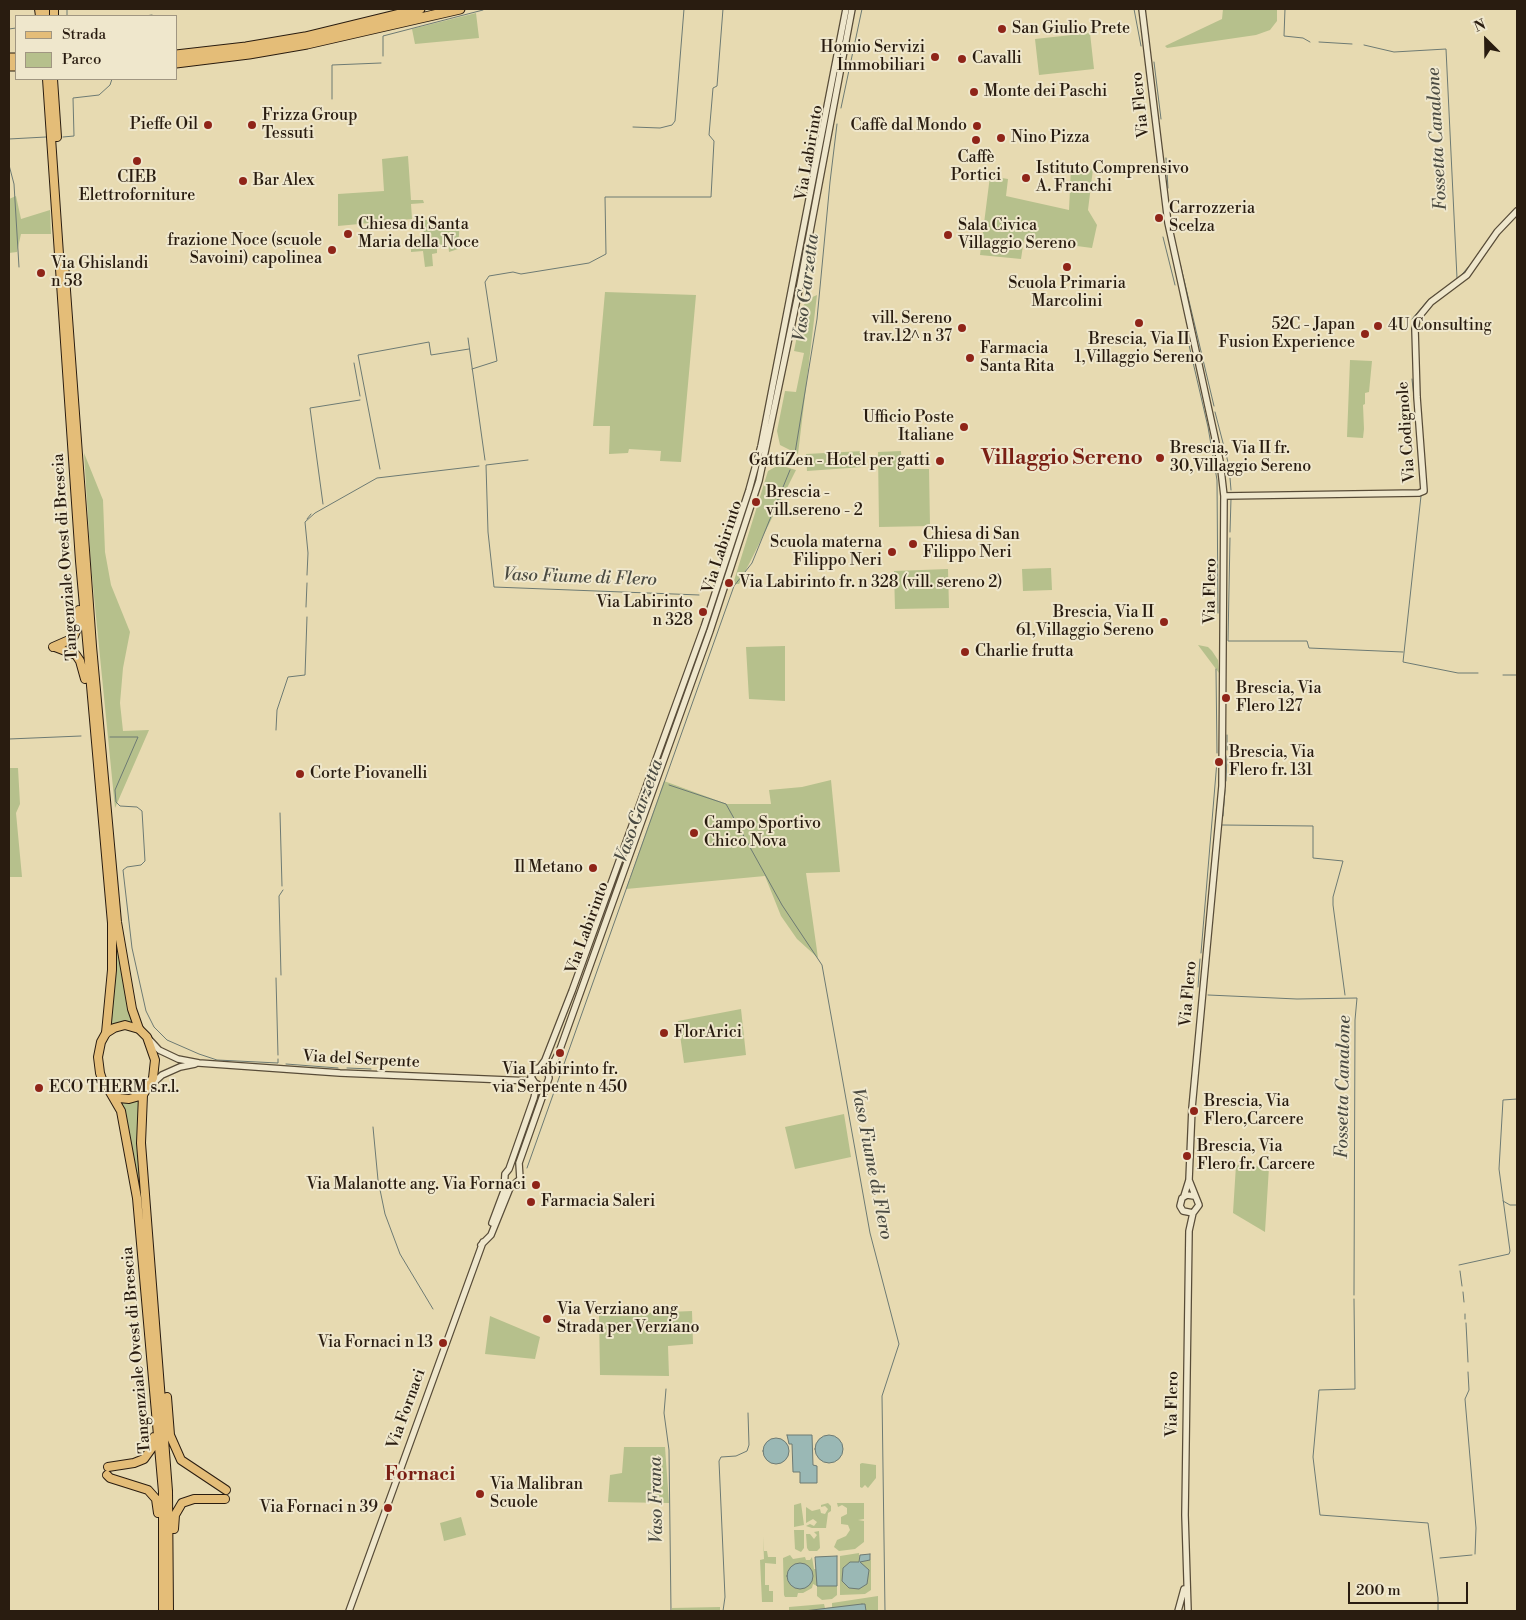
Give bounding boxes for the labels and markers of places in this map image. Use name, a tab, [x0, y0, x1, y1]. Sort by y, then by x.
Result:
place label: San Giulio Prete	[1012, 19, 1130, 39]
marker: San Giulio Prete	[996, 23, 1008, 35]
place label: Homio Servizi Immobiliari	[821, 38, 925, 76]
place label: Cavalli	[972, 49, 1022, 69]
marker: Homio Servizi Immobiliari	[929, 51, 941, 63]
marker: Cavalli	[956, 53, 968, 65]
place label: Monte dei Paschi	[984, 82, 1107, 102]
marker: Monte dei Paschi	[968, 86, 980, 98]
place label: Frizza Group Tessuti	[262, 106, 357, 144]
place label: Pieffe Oil	[130, 115, 198, 135]
place label: Caffè dal Mondo	[851, 116, 967, 136]
marker: Pieffe Oil	[202, 119, 214, 131]
marker: Frizza Group Tessuti	[246, 119, 258, 131]
marker: Caffè dal Mondo	[971, 120, 983, 132]
place label: Nino Pizza	[1011, 128, 1090, 148]
marker: Nino Pizza	[995, 132, 1007, 144]
marker: Caffè Portici	[970, 134, 982, 146]
place label: Caffè Portici	[951, 148, 1001, 186]
marker: CIEB Elettroforniture	[131, 155, 143, 167]
place label: Istituto Comprensivo A. Franchi	[1036, 159, 1189, 197]
place label: CIEB Elettroforniture	[79, 168, 195, 206]
place label: Bar Alex	[253, 171, 314, 191]
marker: Istituto Comprensivo A. Franchi	[1020, 172, 1032, 184]
marker: Bar Alex	[237, 175, 249, 187]
place label: Carrozzeria Scelza	[1169, 199, 1255, 237]
marker: Carrozzeria Scelza	[1153, 212, 1165, 224]
place label: Chiesa di Santa Maria della Noce	[358, 215, 479, 253]
place label: Sala Civica Villaggio Sereno	[958, 216, 1076, 254]
marker: Chiesa di Santa Maria della Noce	[342, 228, 354, 240]
marker: Sala Civica Villaggio Sereno	[942, 229, 954, 241]
place label: frazione Noce (scuole Savoini) capolinea	[167, 231, 322, 269]
marker: frazione Noce (scuole Savoini) capolinea	[326, 244, 338, 256]
place label: Via Ghislandi n 58	[51, 254, 149, 292]
marker: Scuola Primaria Marcolini	[1061, 261, 1073, 273]
marker: Via Ghislandi n 58	[35, 267, 47, 279]
place label: Scuola Primaria Marcolini	[1008, 274, 1126, 312]
place label: vill. Sereno trav.12^ n 37	[863, 309, 952, 347]
place label: 52C - Japan Fusion Experience	[1219, 315, 1355, 353]
place label: 4U Consulting	[1388, 316, 1492, 336]
marker: Brescia, Via II 1,Villaggio Sereno	[1133, 317, 1145, 329]
marker: 4U Consulting	[1372, 320, 1384, 332]
marker: vill. Sereno trav.12^ n 37	[956, 322, 968, 334]
marker: 52C - Japan Fusion Experience	[1359, 328, 1371, 340]
place label: Brescia, Via II 1,Villaggio Sereno	[1074, 330, 1204, 368]
place label: Farmacia Santa Rita	[980, 339, 1054, 377]
marker: Farmacia Santa Rita	[964, 352, 976, 364]
place label: Ufficio Poste Italiane	[863, 408, 954, 446]
marker: Ufficio Poste Italiane	[958, 421, 970, 433]
place label: Brescia, Via II fr. 30,Villaggio Sereno	[1170, 439, 1311, 477]
place label: GattiZen - Hotel per gatti	[749, 451, 930, 471]
marker: Brescia, Via II fr. 30,Villaggio Sereno	[1154, 452, 1166, 464]
marker: GattiZen - Hotel per gatti	[934, 455, 946, 467]
place label: Brescia - vill.sereno - 2	[766, 483, 863, 521]
marker: Brescia - vill.sereno - 2	[750, 496, 762, 508]
place label: Chiesa di San Filippo Neri	[923, 525, 1020, 563]
place label: Scuola materna Filippo Neri	[770, 533, 882, 571]
marker: Chiesa di San Filippo Neri	[907, 538, 919, 550]
marker: Scuola materna Filippo Neri	[886, 546, 898, 558]
place label: Via Labirinto fr. n 328 (vill. sereno 2)	[739, 573, 1002, 593]
marker: Via Labirinto fr. n 328 (vill. sereno 2)	[723, 577, 735, 589]
place label: Via Labirinto n 328	[596, 593, 693, 631]
place label: Brescia, Via II 61,Villaggio Sereno	[1016, 603, 1154, 641]
marker: Via Labirinto n 328	[697, 606, 709, 618]
marker: Brescia, Via II 61,Villaggio Sereno	[1158, 616, 1170, 628]
place label: Charlie frutta	[975, 642, 1074, 662]
marker: Charlie frutta	[959, 646, 971, 658]
place label: Brescia, Via Flero 127	[1236, 679, 1321, 717]
marker: Brescia, Via Flero 127	[1220, 692, 1232, 704]
place label: Brescia, Via Flero fr. 131	[1229, 743, 1314, 781]
marker: Brescia, Via Flero fr. 131	[1213, 756, 1225, 768]
place label: Corte Piovanelli	[310, 764, 428, 784]
marker: Corte Piovanelli	[294, 768, 306, 780]
place label: Campo Sportivo Chico Nova	[704, 814, 821, 852]
marker: Campo Sportivo Chico Nova	[688, 827, 700, 839]
place label: Il Metano	[514, 858, 583, 878]
marker: Il Metano	[587, 862, 599, 874]
place label: FlorArici	[674, 1023, 742, 1043]
marker: FlorArici	[658, 1027, 670, 1039]
marker: Via Labirinto fr. via Serpente n 450	[554, 1047, 566, 1059]
place label: Via Labirinto fr. via Serpente n 450	[493, 1060, 627, 1098]
place label: ECO THERM s.r.l.	[49, 1078, 179, 1098]
marker: ECO THERM s.r.l.	[33, 1082, 45, 1094]
place label: Brescia, Via Flero,Carcere	[1204, 1092, 1304, 1130]
marker: Brescia, Via Flero,Carcere	[1188, 1105, 1200, 1117]
place label: Brescia, Via Flero fr. Carcere	[1197, 1137, 1315, 1175]
marker: Brescia, Via Flero fr. Carcere	[1181, 1150, 1193, 1162]
place label: Via Malanotte ang. Via Fornaci	[306, 1175, 526, 1195]
marker: Via Malanotte ang. Via Fornaci	[530, 1179, 542, 1191]
place label: Farmacia Saleri	[541, 1192, 655, 1212]
marker: Farmacia Saleri	[525, 1196, 537, 1208]
place label: Via Verziano ang Strada per Verziano	[557, 1300, 699, 1338]
marker: Via Verziano ang Strada per Verziano	[541, 1313, 553, 1325]
place label: Via Fornaci n 13	[317, 1333, 433, 1353]
marker: Via Fornaci n 13	[437, 1337, 449, 1349]
place label: Via Malibran Scuole	[490, 1475, 583, 1513]
marker: Via Malibran Scuole	[474, 1488, 486, 1500]
place label: Via Fornaci n 39	[260, 1498, 378, 1518]
marker: Via Fornaci n 39	[382, 1502, 394, 1514]

